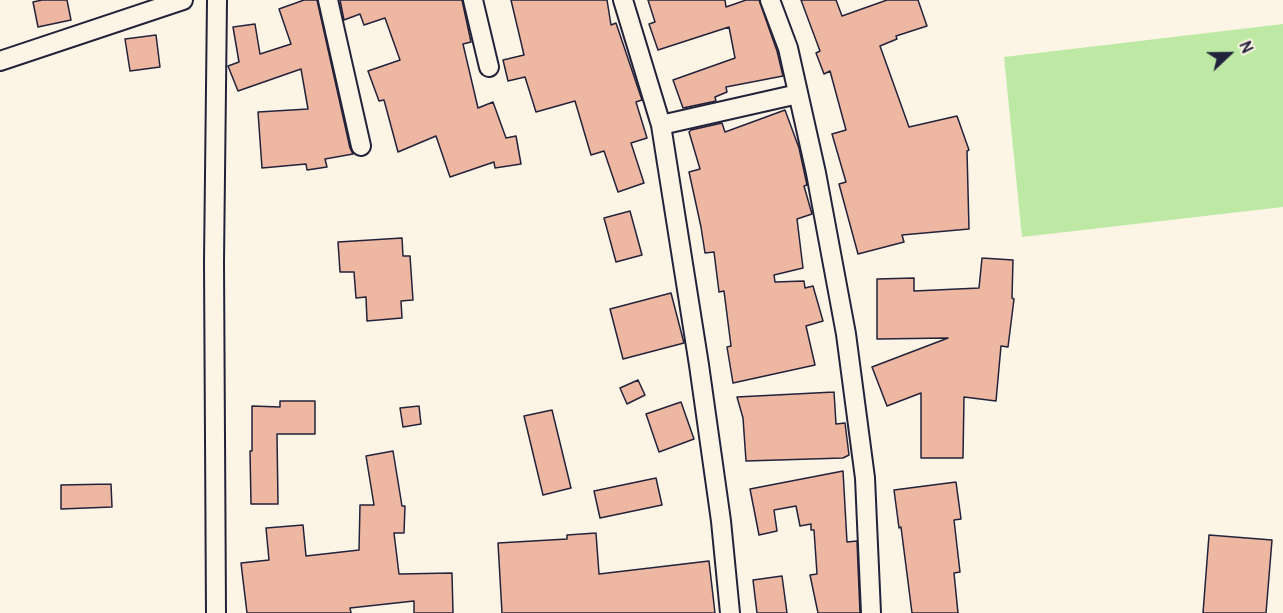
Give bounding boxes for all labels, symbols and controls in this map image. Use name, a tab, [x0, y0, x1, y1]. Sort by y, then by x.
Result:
north arrow	[1199, 24, 1259, 84]
text: N	[1234, 38, 1257, 56]

